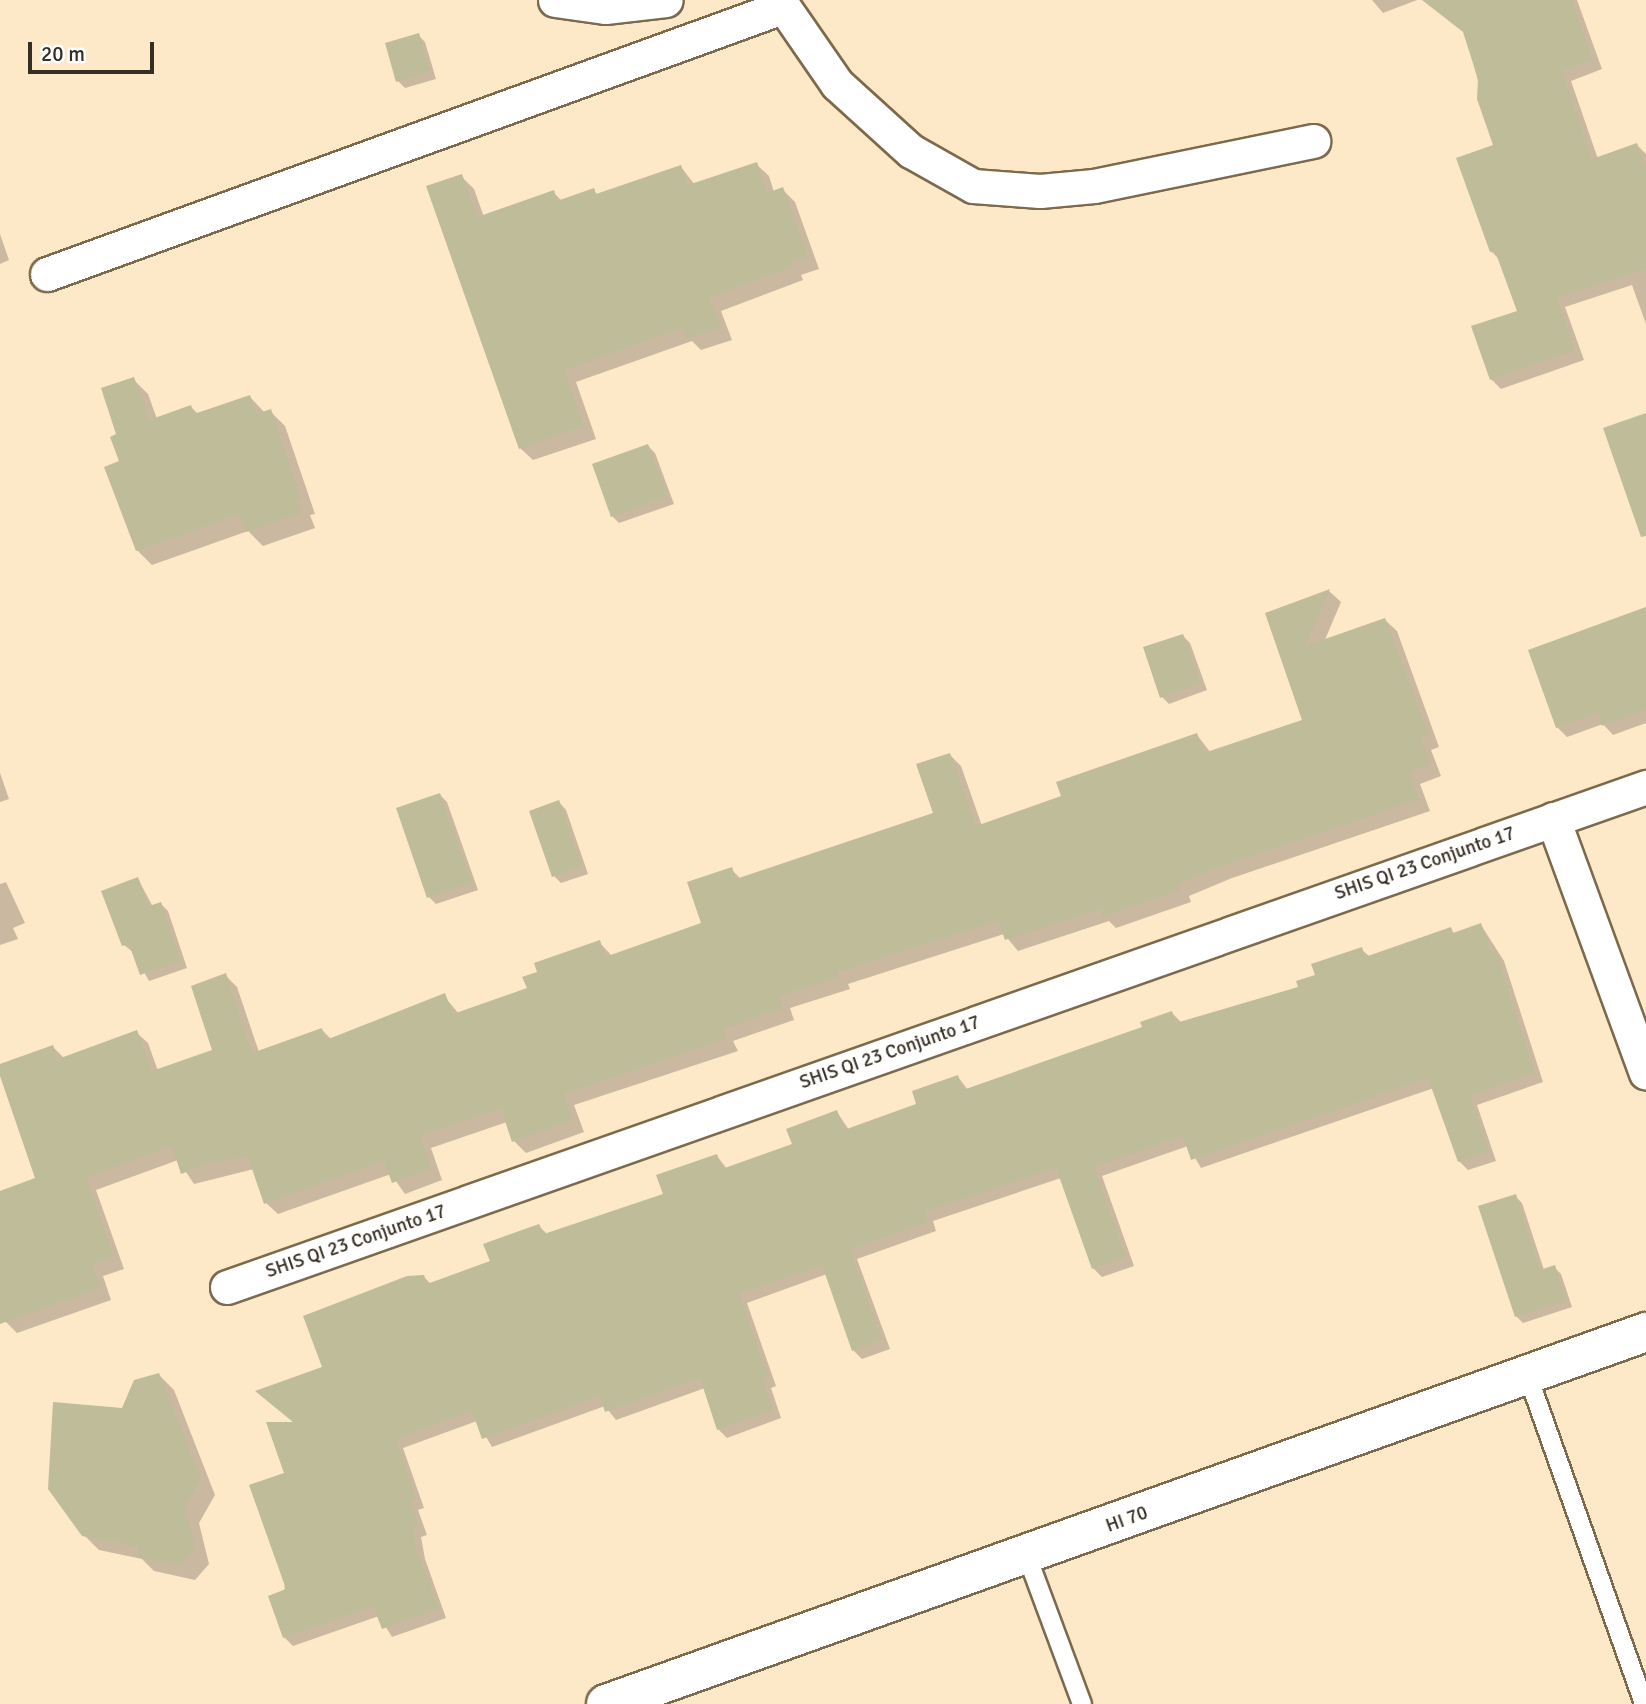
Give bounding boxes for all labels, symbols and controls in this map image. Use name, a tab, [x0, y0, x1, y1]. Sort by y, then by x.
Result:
scale bar	[32, 28, 158, 72]
text: 20 m	[41, 41, 85, 67]
street label: SHIS QI 23 Conjunto 17	[1332, 822, 1518, 906]
street label: SHIS QI 23 Conjunto 17	[797, 1011, 983, 1095]
street label: SHIS QI 23 Conjunto 17	[263, 1200, 449, 1284]
street label: HI 70	[1103, 1502, 1151, 1538]

